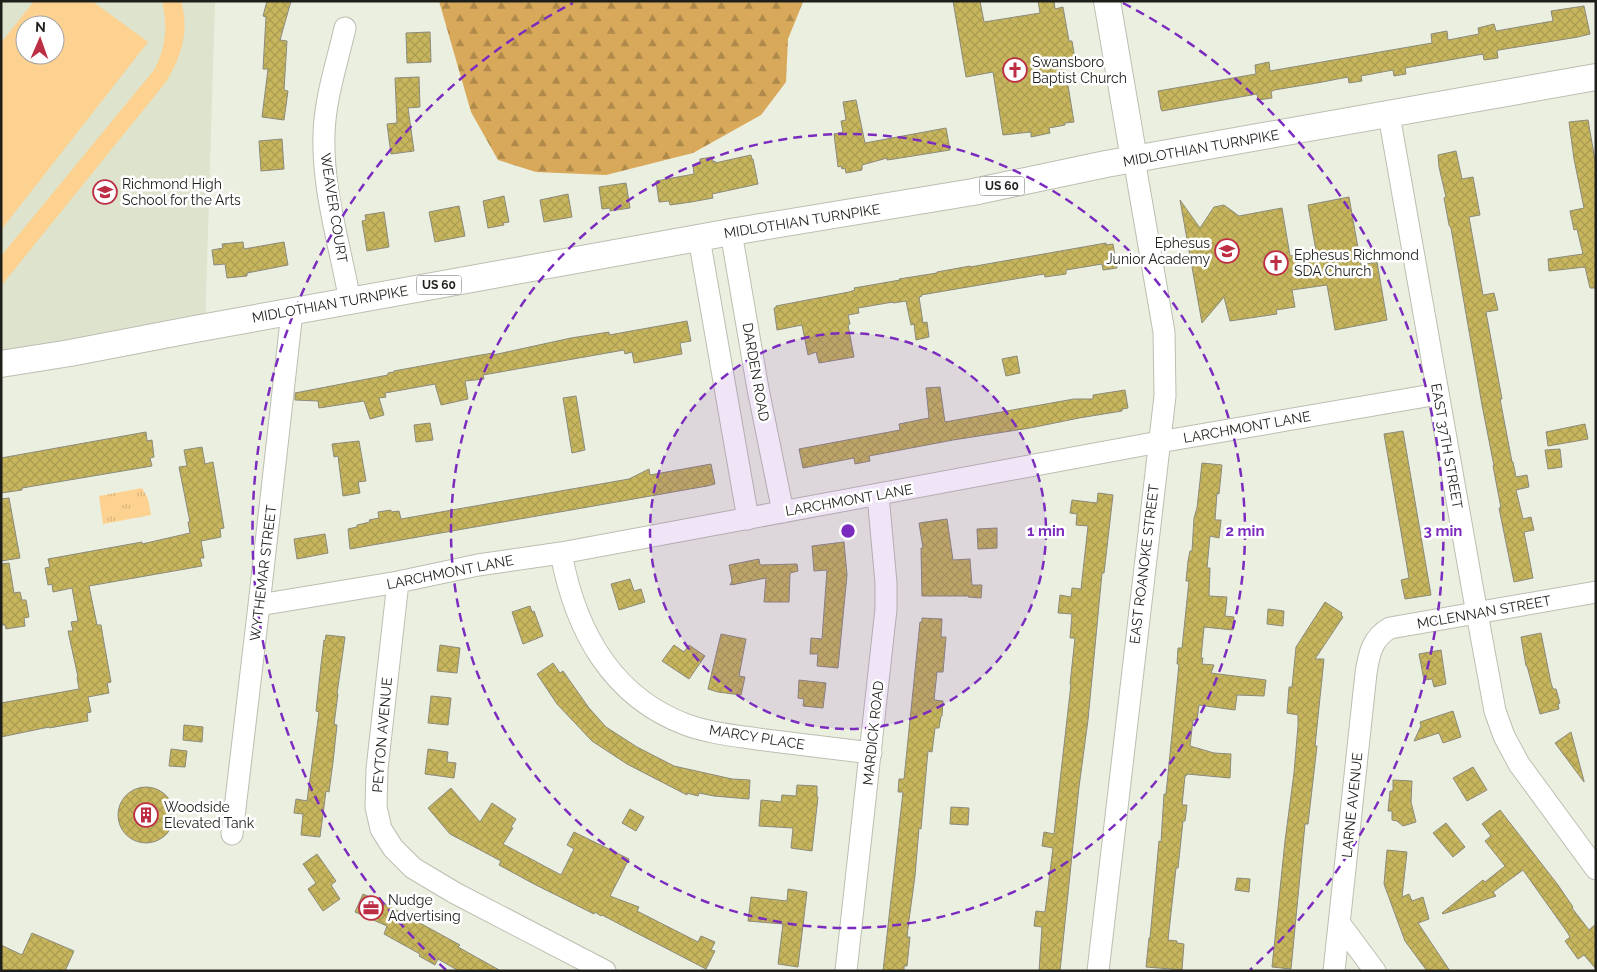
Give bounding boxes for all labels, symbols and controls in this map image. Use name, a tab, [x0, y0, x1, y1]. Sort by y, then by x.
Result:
north arrow	[15, 15, 65, 65]
text: N	[35, 19, 46, 35]
place label: Swansboro Baptist Church	[1032, 54, 1127, 86]
church icon: Swansboro Baptist Church	[1002, 57, 1028, 83]
street label: MIDLOTHIAN TURNPIKE	[1122, 126, 1280, 170]
street label: WEAVER COURT	[317, 152, 351, 264]
place label: Richmond High School for the Arts	[122, 176, 241, 208]
road number: US 60	[980, 177, 1024, 196]
school or university icon: Richmond High School for the Arts	[92, 179, 118, 205]
street label: MIDLOTHIAN TURNPIKE	[723, 201, 881, 241]
place label: Ephesus Junior Academy	[1106, 235, 1210, 267]
school or university icon: Ephesus Junior Academy	[1214, 238, 1240, 264]
place label: Ephesus Richmond SDA Church	[1294, 247, 1419, 279]
church icon: Ephesus Richmond SDA Church	[1263, 250, 1289, 276]
road number: US 60	[416, 276, 462, 294]
street label: MIDLOTHIAN TURNPIKE	[251, 282, 409, 326]
street label: DARDEN ROAD	[739, 321, 773, 423]
street label: EAST 37TH STREET	[1428, 382, 1466, 510]
street label: LARCHMONT LANE	[1182, 408, 1312, 446]
street label: LARCHMONT LANE	[784, 481, 914, 519]
street label: EAST ROANOKE STREET	[1126, 483, 1162, 645]
street label: WYTHEMAR STREET	[247, 503, 279, 642]
centre of rings	[839, 522, 857, 540]
text: 1 min	[1027, 522, 1065, 540]
text: 2 min	[1226, 522, 1264, 540]
text: 3 min	[1424, 522, 1462, 540]
street label: LARCHMONT LANE	[385, 552, 515, 592]
street label: MCLENNAN STREET	[1416, 592, 1553, 632]
street label: PEYTON AVENUE	[369, 677, 395, 793]
street label: MARDICK ROAD	[860, 680, 886, 786]
street label: MARCY PLACE	[708, 722, 806, 752]
street label: LARNE AVENUE	[1339, 752, 1365, 858]
place label: Woodside Elevated Tank	[164, 799, 255, 831]
building icon: Woodside Elevated Tank	[133, 802, 159, 828]
place label: Nudge Advertising	[388, 892, 461, 924]
office icon: Nudge Advertising	[358, 895, 384, 921]

